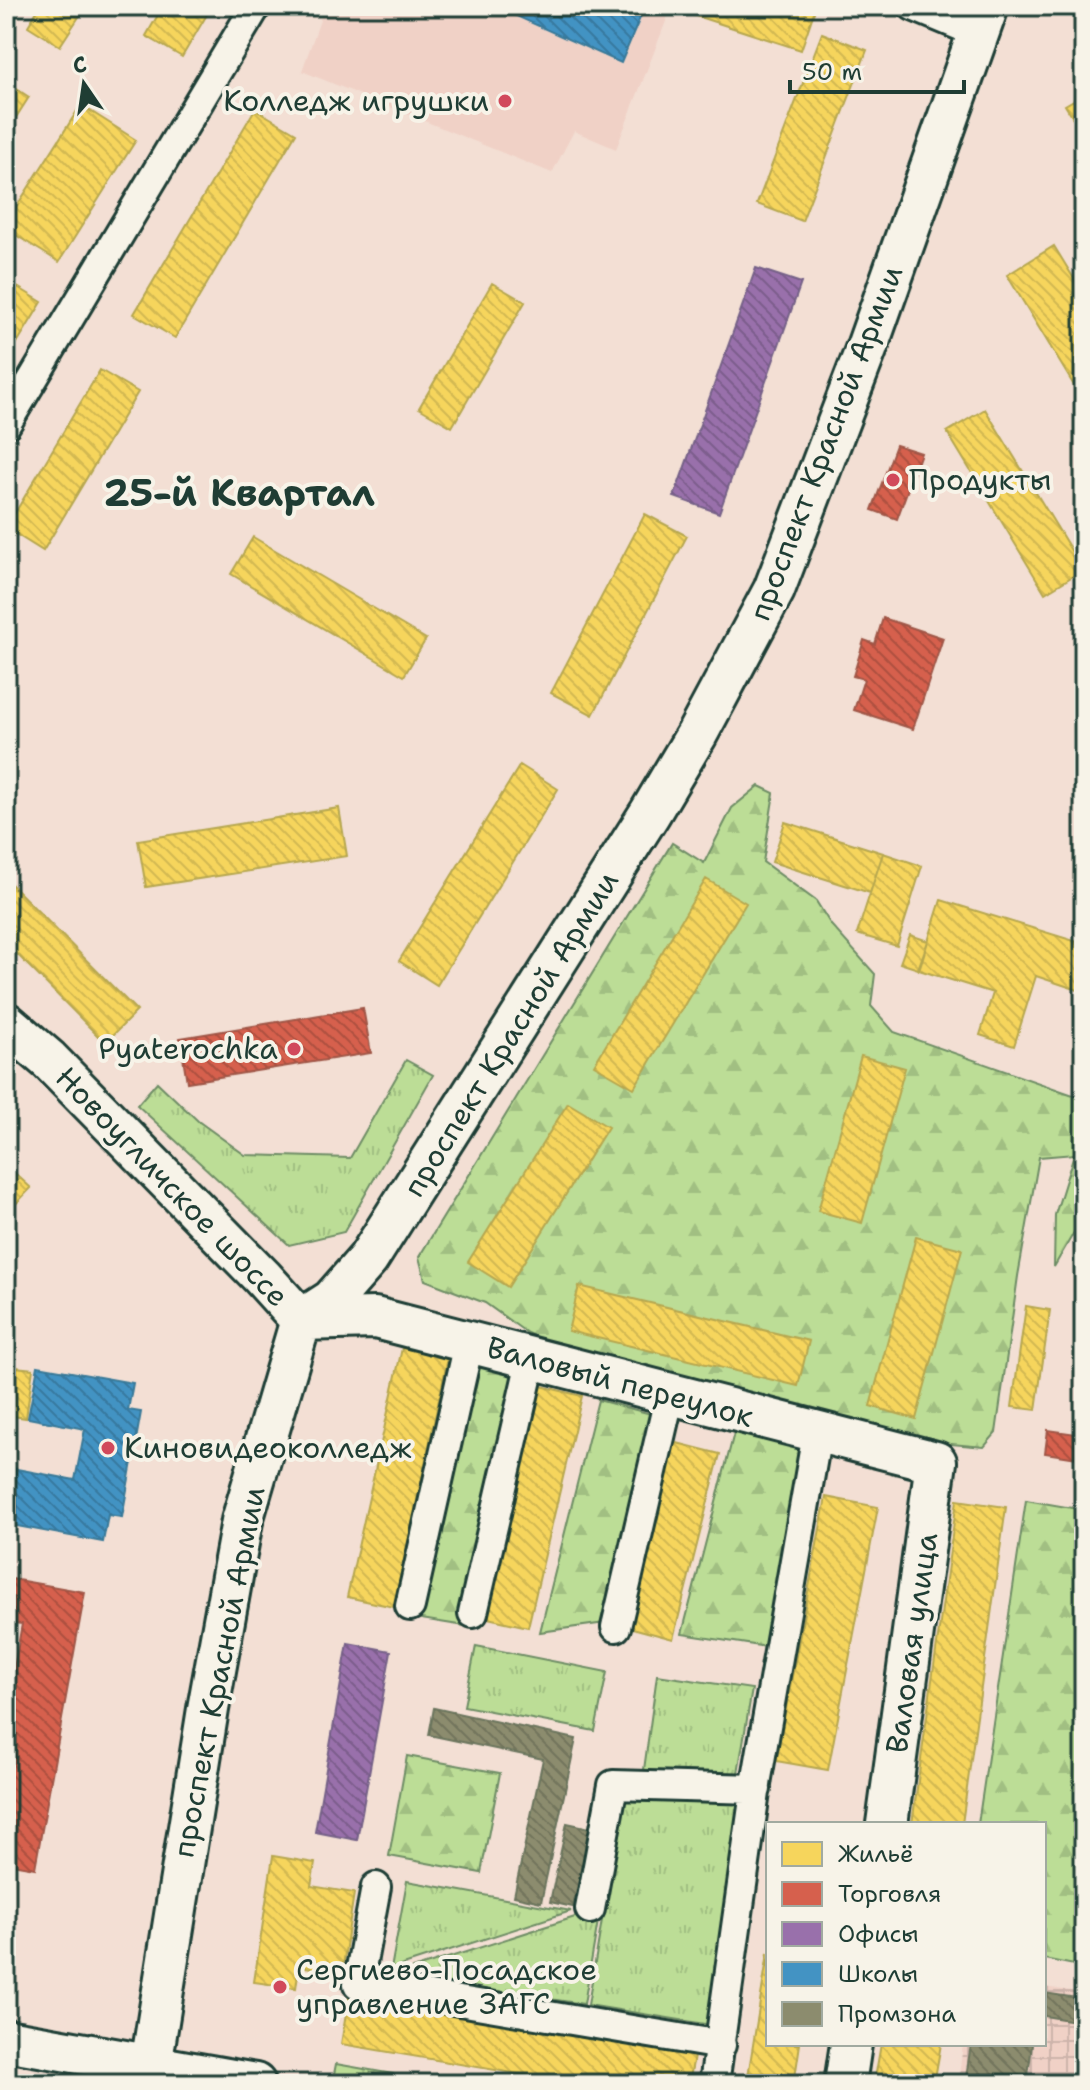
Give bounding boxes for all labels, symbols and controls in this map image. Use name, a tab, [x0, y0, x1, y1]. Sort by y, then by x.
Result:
north arrow	[44, 44, 124, 124]
scale bar	[790, 44, 964, 94]
text: С	[70, 49, 89, 81]
text: 50 m	[802, 56, 862, 88]
place label: Колледж игрушки	[223, 80, 489, 121]
marker: Колледж игрушки	[496, 92, 514, 110]
street label: проспект Красной Армии	[739, 259, 912, 626]
place label: Продукты	[909, 459, 1052, 500]
district label: 25-й Квартал	[103, 467, 375, 518]
marker: Продукты	[884, 471, 902, 489]
street label: проспект Красной Армии	[393, 863, 628, 1205]
place label: Pyaterochka	[98, 1028, 278, 1069]
marker: Pyaterochka	[285, 1040, 303, 1058]
street label: Новоугличское шоссе	[47, 1058, 298, 1316]
street label: Валовый переулок	[482, 1326, 758, 1437]
place label: Киновидеоколледж	[124, 1427, 412, 1468]
marker: Киновидеоколледж	[99, 1439, 117, 1457]
street label: проспект Красной Армии	[162, 1483, 275, 1861]
street label: Валовая улица	[876, 1530, 947, 1756]
legend	[766, 1822, 1046, 2046]
text: Жильё	[838, 1838, 914, 1870]
text: Торговля	[838, 1878, 941, 1910]
text: Офисы	[838, 1918, 919, 1950]
place label: Сергиево-Посадское управление ЗАГС	[296, 1949, 597, 2024]
text: Школы	[838, 1958, 918, 1990]
marker: Сергиево-Посадское управление ЗАГС	[271, 1978, 289, 1996]
text: Промзона	[838, 1998, 956, 2030]

